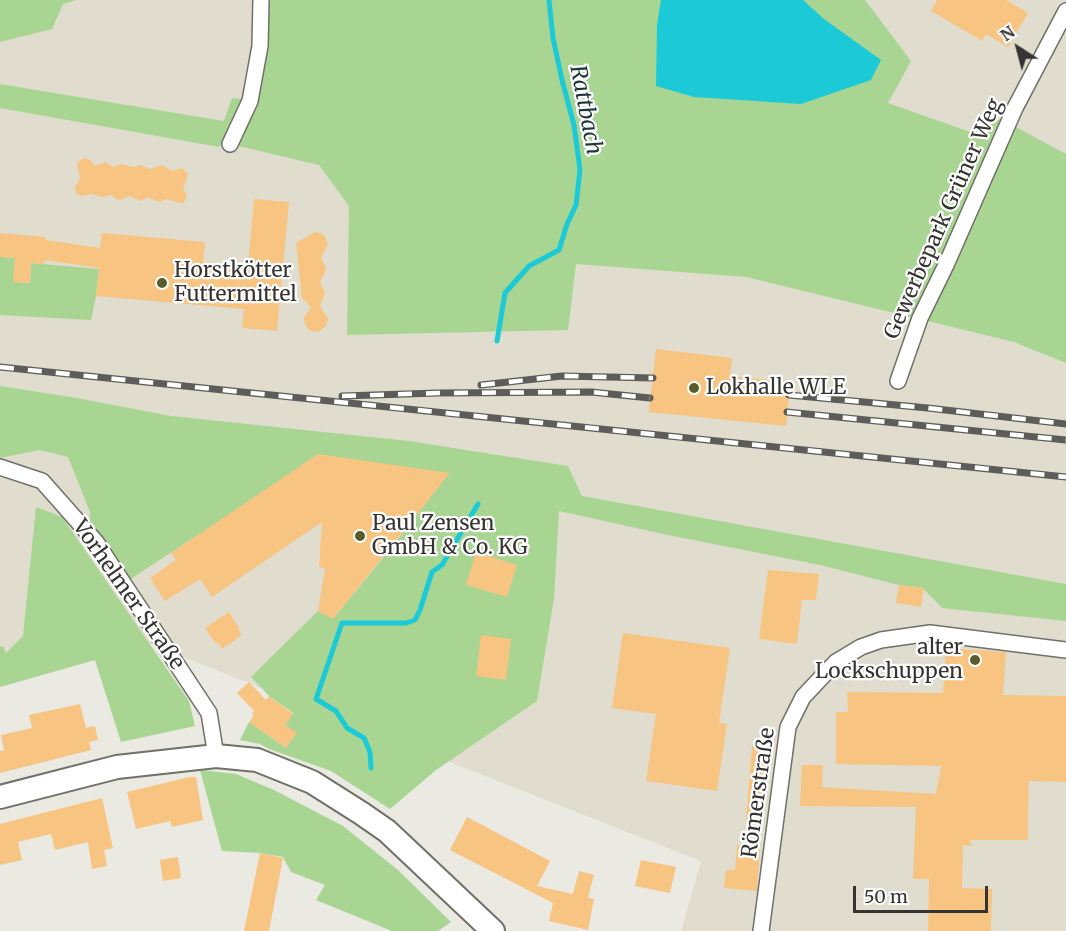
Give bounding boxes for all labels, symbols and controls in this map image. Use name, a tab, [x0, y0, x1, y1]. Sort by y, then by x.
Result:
north arrow	[988, 18, 1048, 78]
text: N	[996, 22, 1018, 45]
water label: Rattbach	[563, 63, 607, 157]
street label: Gewerbepark Grüner Weg	[879, 95, 1009, 343]
place label: Horstkötter Futtermittel	[174, 258, 297, 308]
marker: Horstkötter Futtermittel	[155, 276, 169, 290]
place label: Lokhalle WLE	[706, 375, 846, 401]
marker: Lokhalle WLE	[687, 381, 701, 395]
place label: Paul Zensen GmbH & Co. KG	[372, 511, 528, 561]
street label: Vorhelmer Straße	[67, 515, 189, 675]
marker: Paul Zensen GmbH & Co. KG	[353, 529, 367, 543]
place label: alter Lockschuppen	[815, 635, 963, 685]
marker: alter Lockschuppen	[968, 653, 982, 667]
street label: Römerstraße	[737, 726, 781, 860]
scale bar	[856, 874, 991, 912]
text: 50 m	[864, 885, 908, 908]

